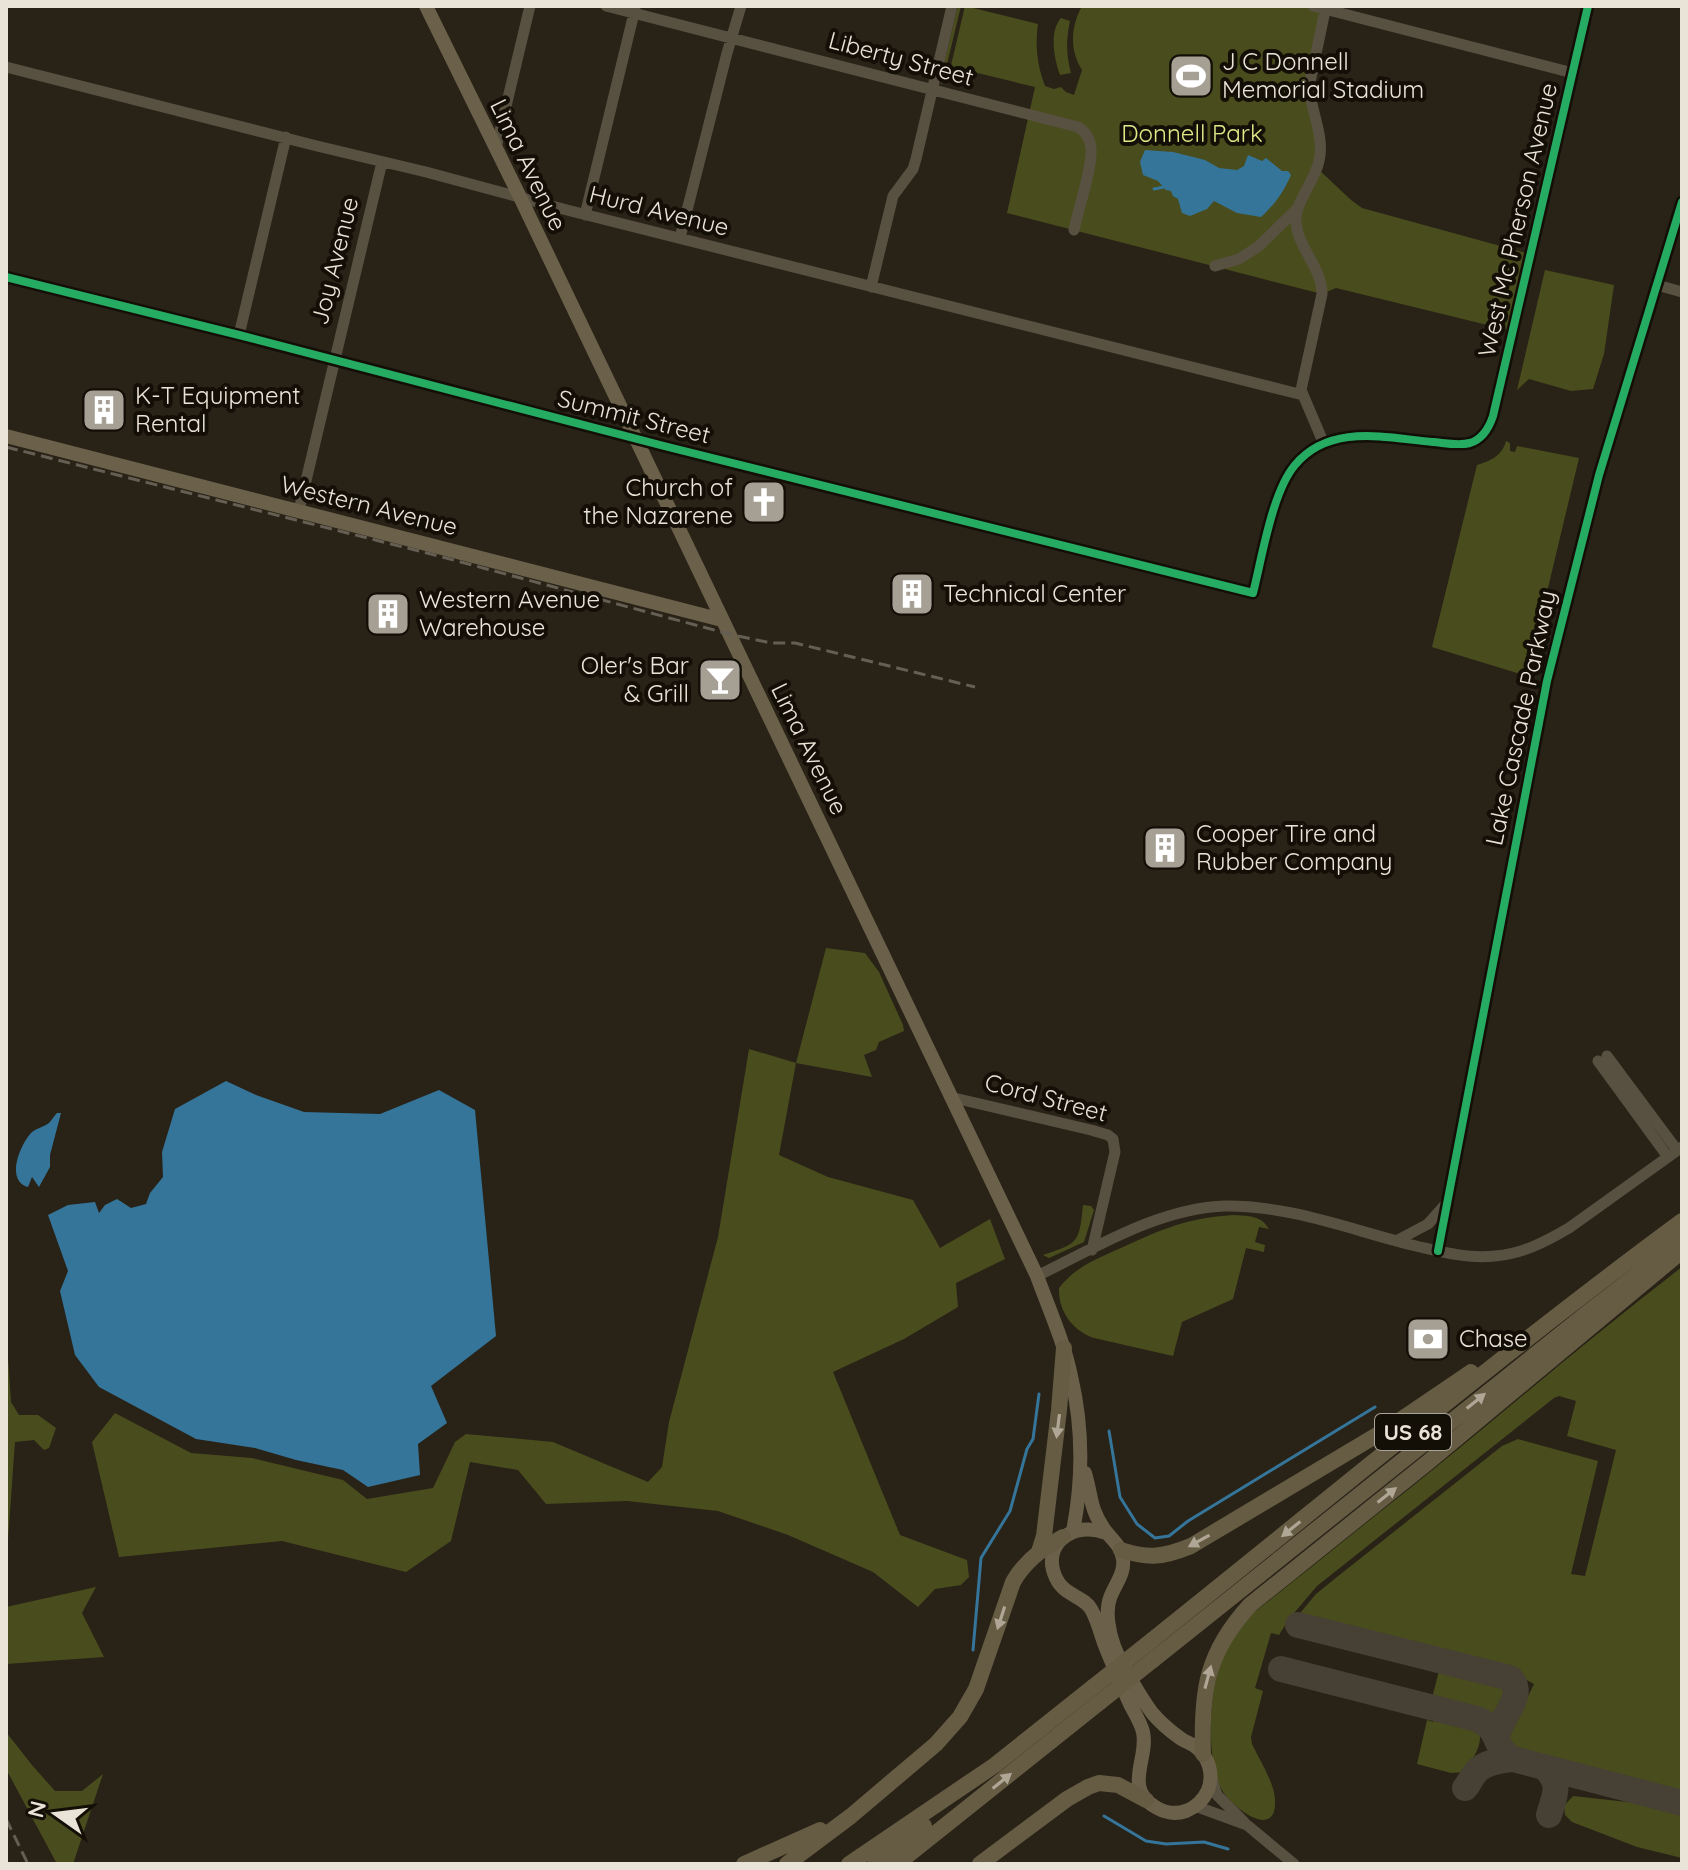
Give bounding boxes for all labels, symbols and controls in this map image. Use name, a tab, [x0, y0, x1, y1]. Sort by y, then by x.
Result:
street label: Liberty Street	[825, 24, 977, 92]
place label: J C Donnell Memorial Stadium	[1222, 46, 1424, 104]
sports icon: J C Donnell Memorial Stadium	[1167, 52, 1215, 100]
street label: West Mc Pherson Avenue	[1471, 80, 1563, 360]
street label: Lima Avenue	[484, 94, 574, 235]
park label: Donnell Park	[1121, 118, 1263, 148]
street label: Hurd Avenue	[586, 178, 732, 242]
street label: Joy Avenue	[304, 194, 364, 328]
place label: K-T Equipment Rental	[135, 380, 300, 438]
street label: Summit Street	[555, 383, 714, 449]
building icon: K-T Equipment Rental	[80, 386, 128, 434]
street label: Western Avenue	[278, 469, 461, 541]
place label: Church of the Nazarene	[583, 472, 733, 530]
church icon: Church of the Nazarene	[740, 478, 788, 526]
building icon: Technical Center	[888, 570, 936, 618]
place label: Technical Center	[943, 578, 1126, 608]
place label: Western Avenue Warehouse	[419, 584, 600, 642]
street label: Lake Cascade Parkway	[1478, 588, 1562, 848]
building icon: Western Avenue Warehouse	[364, 590, 412, 638]
place label: Oler's Bar & Grill	[581, 650, 689, 708]
bar icon: Oler's Bar & Grill	[696, 656, 744, 704]
street label: Lima Avenue	[765, 678, 855, 819]
place label: Cooper Tire and Rubber Company	[1196, 818, 1392, 876]
building icon: Cooper Tire and Rubber Company	[1141, 824, 1189, 872]
street label: Cord Street	[982, 1066, 1111, 1128]
bank icon: Chase	[1404, 1315, 1452, 1363]
place label: Chase	[1459, 1323, 1528, 1353]
one-way arrow	[1466, 1393, 1486, 1410]
one-way arrow	[1051, 1414, 1064, 1439]
road number: US 68	[1375, 1414, 1451, 1450]
one-way arrow	[1377, 1487, 1397, 1503]
one-way arrow	[1281, 1521, 1301, 1537]
one-way arrow	[1187, 1534, 1210, 1548]
one-way arrow	[994, 1606, 1007, 1630]
one-way arrow	[1203, 1664, 1215, 1689]
one-way arrow	[992, 1773, 1012, 1789]
north arrow	[16, 1774, 96, 1854]
text: N	[21, 1798, 52, 1820]

